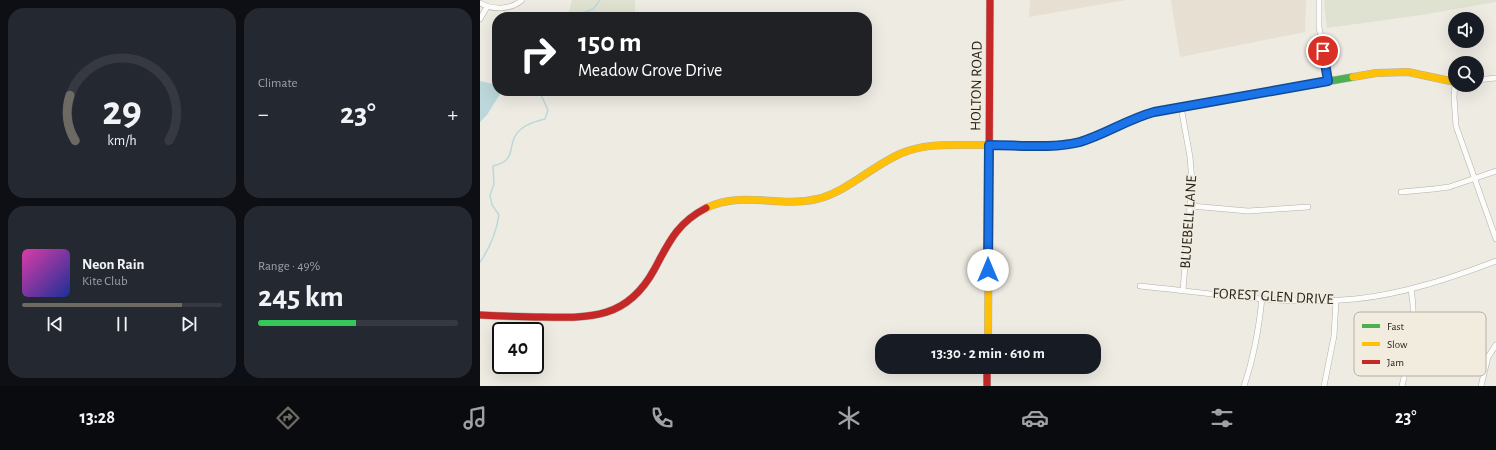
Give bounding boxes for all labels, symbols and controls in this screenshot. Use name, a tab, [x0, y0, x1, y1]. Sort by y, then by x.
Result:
map controls	[1448, 12, 1484, 92]
button: sound	[1448, 12, 1484, 48]
icon: right	[512, 28, 564, 80]
text: 150 m	[578, 29, 642, 57]
pin	[1306, 34, 1340, 68]
icon: arrive	[1312, 40, 1334, 62]
street label: HOLTON ROAD	[968, 41, 985, 131]
button: search	[1448, 56, 1484, 92]
text: Meadow Grove Drive	[578, 62, 722, 80]
text: Climate	[258, 77, 297, 90]
text: 29	[102, 91, 142, 132]
text: 23°	[340, 99, 376, 129]
text: −	[258, 103, 269, 125]
text: +	[447, 103, 458, 125]
text: km/h	[107, 134, 137, 148]
street label: BLUEBELL LANE	[1178, 175, 1199, 269]
position arrow	[967, 249, 1009, 291]
text: Neon Rain	[82, 257, 144, 272]
text: Range · 49%	[258, 260, 320, 273]
text: Kite Club	[82, 275, 128, 288]
text: 245 km	[258, 282, 344, 312]
street label: FOREST GLEN DRIVE	[1212, 286, 1334, 307]
legend	[1354, 312, 1486, 376]
icon: previous	[44, 313, 66, 335]
icon: pause	[111, 313, 133, 335]
icon: next	[178, 313, 200, 335]
text: Fast	[1387, 321, 1405, 332]
speed limit sign: 40	[492, 322, 544, 374]
text: Slow	[1387, 339, 1408, 350]
text: 13:30 · 2 min · 610 m	[931, 346, 1045, 361]
text: Jam	[1387, 357, 1404, 368]
icon: directions	[274, 404, 302, 432]
icon: music	[461, 404, 489, 432]
icon: phone	[648, 404, 676, 432]
icon: climate	[835, 404, 863, 432]
icon: car	[1021, 404, 1049, 432]
icon: filters	[1208, 404, 1236, 432]
text: 13:28	[79, 409, 115, 427]
text: 23°	[1395, 409, 1417, 427]

